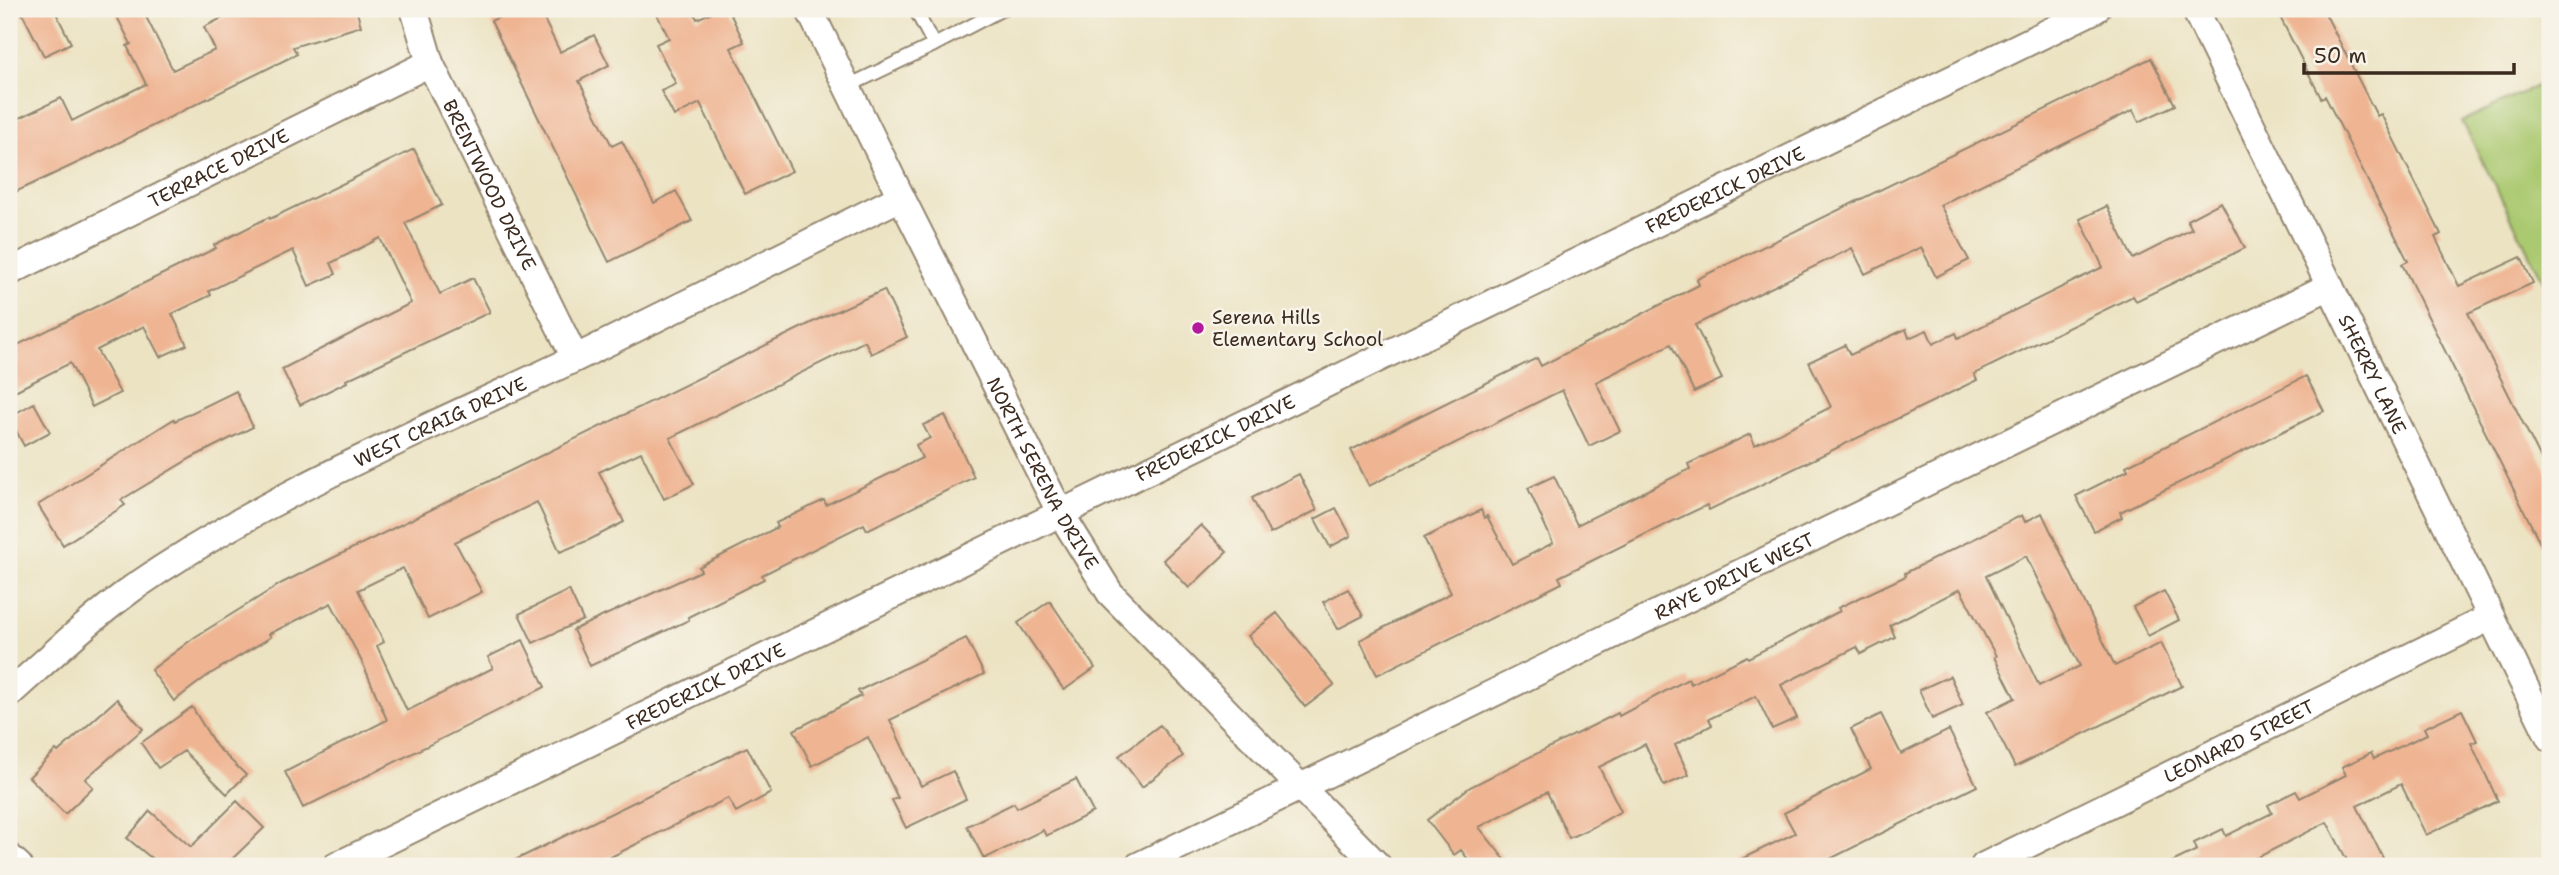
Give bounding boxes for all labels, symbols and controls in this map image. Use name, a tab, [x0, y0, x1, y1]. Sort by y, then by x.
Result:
scale bar	[2304, 32, 2514, 76]
text: 50 m	[2314, 42, 2367, 70]
street label: BRENTWOOD DRIVE	[437, 95, 542, 274]
street label: TERRACE DRIVE	[144, 123, 293, 213]
street label: FREDERICK DRIVE	[1641, 140, 1809, 239]
place label: Serena Hills Elementary School	[1212, 305, 1383, 352]
street label: SHERRY LANE	[2333, 310, 2413, 438]
marker: Serena Hills Elementary School	[1190, 320, 1206, 336]
street label: WEST CRAIG DRIVE	[350, 370, 531, 473]
street label: NORTH SERENA DRIVE	[981, 373, 1105, 574]
street label: FREDERICK DRIVE	[1132, 388, 1299, 487]
street label: RAYE DRIVE WEST	[1650, 526, 1819, 625]
street label: FREDERICK DRIVE	[622, 637, 789, 735]
street label: LEONARD STREET	[2160, 693, 2319, 788]

